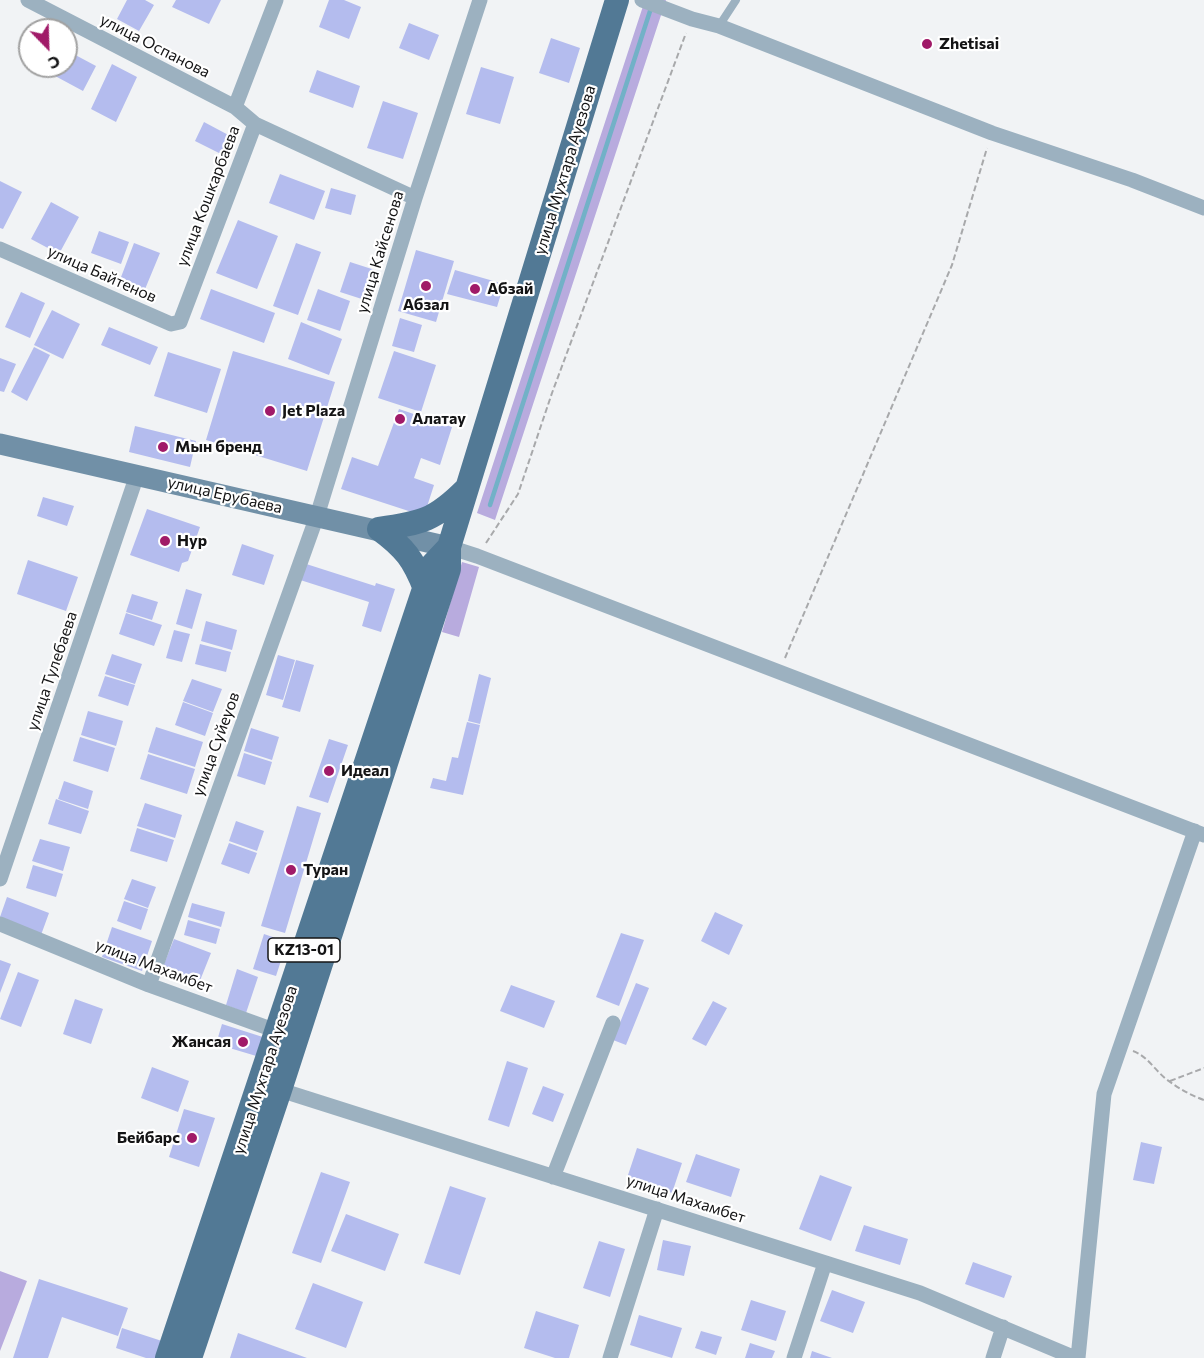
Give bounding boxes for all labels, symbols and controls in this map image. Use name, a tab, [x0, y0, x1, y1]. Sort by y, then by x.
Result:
street label: улица Оспанова	[97, 10, 213, 82]
north arrow	[18, 18, 78, 78]
place label: Zhetisai	[939, 34, 999, 54]
marker: Zhetisai	[920, 37, 934, 51]
text: С	[46, 52, 63, 74]
street label: улица Мухтара Ауезова	[530, 83, 600, 257]
street label: улица Кошкарбаева	[172, 123, 244, 269]
street label: улица Кайсенова	[352, 189, 408, 315]
street label: улица Байтенов	[44, 241, 160, 307]
marker: Абзал	[419, 279, 433, 293]
place label: Абзай	[487, 279, 533, 299]
marker: Абзай	[468, 282, 482, 296]
place label: Абзал	[403, 295, 449, 315]
place label: Jet Plaza	[282, 401, 345, 421]
marker: Jet Plaza	[263, 404, 277, 418]
place label: Алатау	[412, 409, 466, 429]
marker: Алатау	[393, 412, 407, 426]
place label: Мын бренд	[175, 437, 262, 457]
marker: Мын бренд	[156, 440, 170, 454]
street label: улица Ерубаева	[166, 472, 284, 518]
place label: Нур	[177, 531, 207, 551]
marker: Нур	[158, 534, 172, 548]
street label: улица Тулебаева	[23, 609, 81, 733]
street label: улица Суйеуов	[188, 689, 244, 799]
place label: Идеал	[341, 761, 389, 781]
marker: Идеал	[322, 764, 336, 778]
place label: Туран	[303, 860, 348, 880]
marker: Туран	[284, 863, 298, 877]
street label: улица Махамбет	[93, 935, 215, 997]
road number: KZ13-01	[268, 938, 340, 962]
street label: улица Мухтара Ауезова	[229, 983, 301, 1157]
place label: Жансая	[171, 1032, 231, 1052]
marker: Жансая	[236, 1035, 250, 1049]
place label: Бейбарс	[117, 1128, 180, 1148]
marker: Бейбарс	[185, 1131, 199, 1145]
street label: улица Махамбет	[624, 1171, 748, 1227]

